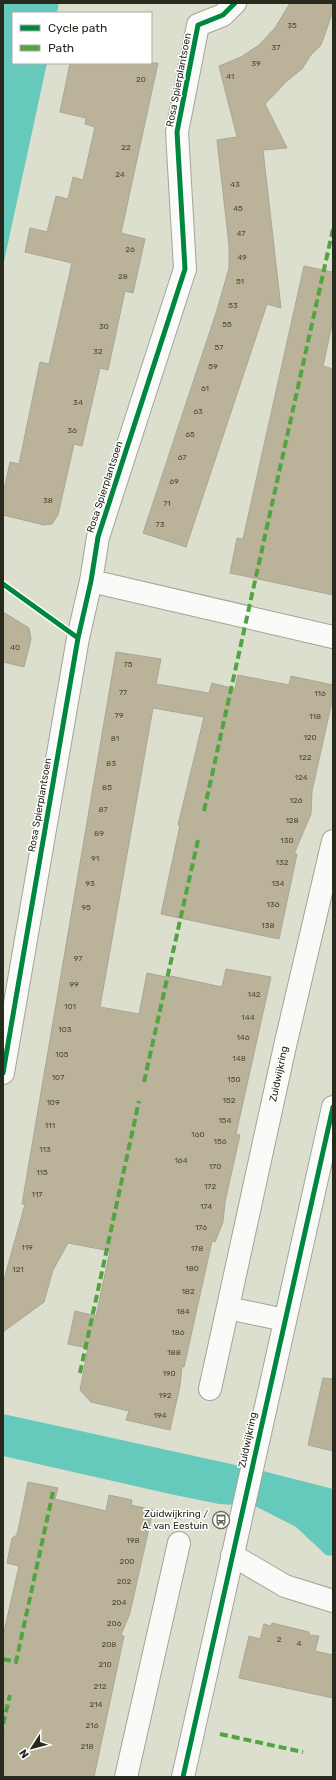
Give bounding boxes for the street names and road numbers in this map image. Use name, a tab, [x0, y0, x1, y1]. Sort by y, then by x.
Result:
street label: Rosa Spierplantsoen	[164, 32, 194, 128]
street label: Rosa Spierplantsoen	[85, 440, 125, 534]
street label: Rosa Spierplantsoen	[26, 757, 54, 853]
street label: Zuidwijkring	[267, 1045, 291, 1103]
street label: Zuidwijkring	[236, 1411, 260, 1469]

